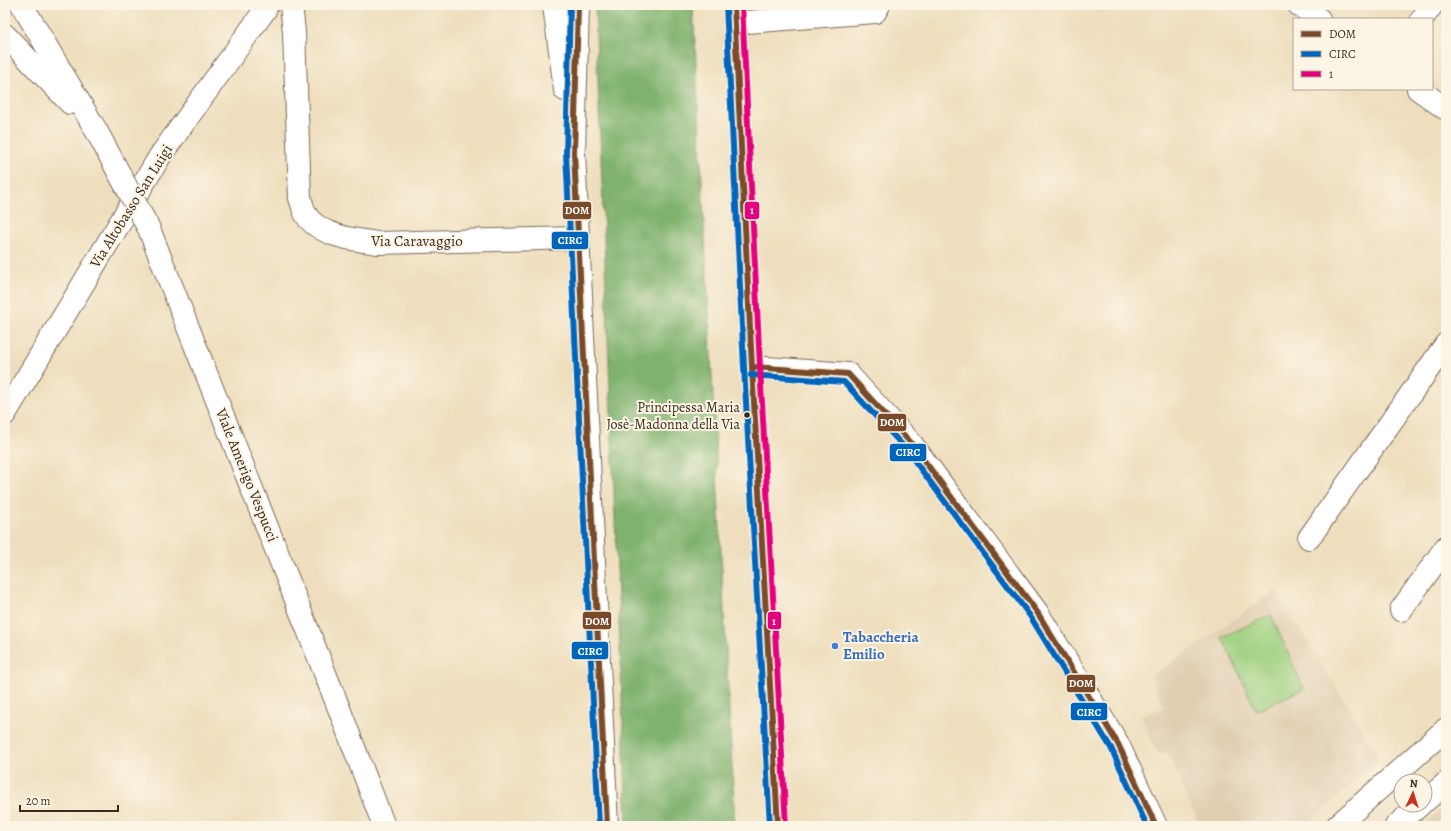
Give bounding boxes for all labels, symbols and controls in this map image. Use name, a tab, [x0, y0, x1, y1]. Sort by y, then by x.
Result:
legend	[1293, 18, 1433, 90]
text: DOM	[1329, 26, 1356, 42]
text: CIRC	[1329, 46, 1356, 62]
text: 1	[1329, 66, 1333, 82]
street label: Via Altobasso San Luigi	[84, 141, 177, 272]
line badge: DOM	[562, 201, 592, 220]
line badge: 1	[744, 201, 760, 220]
text: DOM	[565, 203, 589, 218]
text: 1	[750, 203, 754, 218]
street label: Via Caravaggio	[370, 231, 463, 251]
line badge: CIRC	[551, 231, 589, 250]
text: CIRC	[558, 233, 582, 248]
place label: Principessa Maria Josè-Madonna della Via	[606, 398, 740, 434]
street label: Viale Amerigo Vespucci	[211, 404, 283, 545]
marker: Principessa Maria Josè-Madonna della Via	[742, 410, 752, 420]
line badge: DOM	[877, 413, 907, 432]
text: DOM	[880, 415, 904, 430]
line badge: CIRC	[889, 443, 927, 462]
text: CIRC	[896, 445, 920, 460]
line badge: DOM	[582, 611, 612, 630]
line badge: 1	[767, 611, 782, 630]
text: DOM	[585, 614, 609, 629]
text: 1	[772, 614, 776, 629]
place label: Tabaccheria Emilio	[843, 627, 919, 664]
line badge: CIRC	[571, 641, 609, 660]
marker: Tabaccheria Emilio	[830, 641, 840, 651]
text: CIRC	[578, 644, 602, 659]
line badge: DOM	[1066, 674, 1096, 693]
text: DOM	[1069, 676, 1093, 691]
line badge: CIRC	[1070, 702, 1108, 721]
text: CIRC	[1077, 705, 1101, 720]
north arrow	[1393, 773, 1433, 813]
text: N	[1409, 776, 1418, 791]
scale bar	[20, 787, 118, 813]
text: 20 m	[26, 793, 50, 809]

